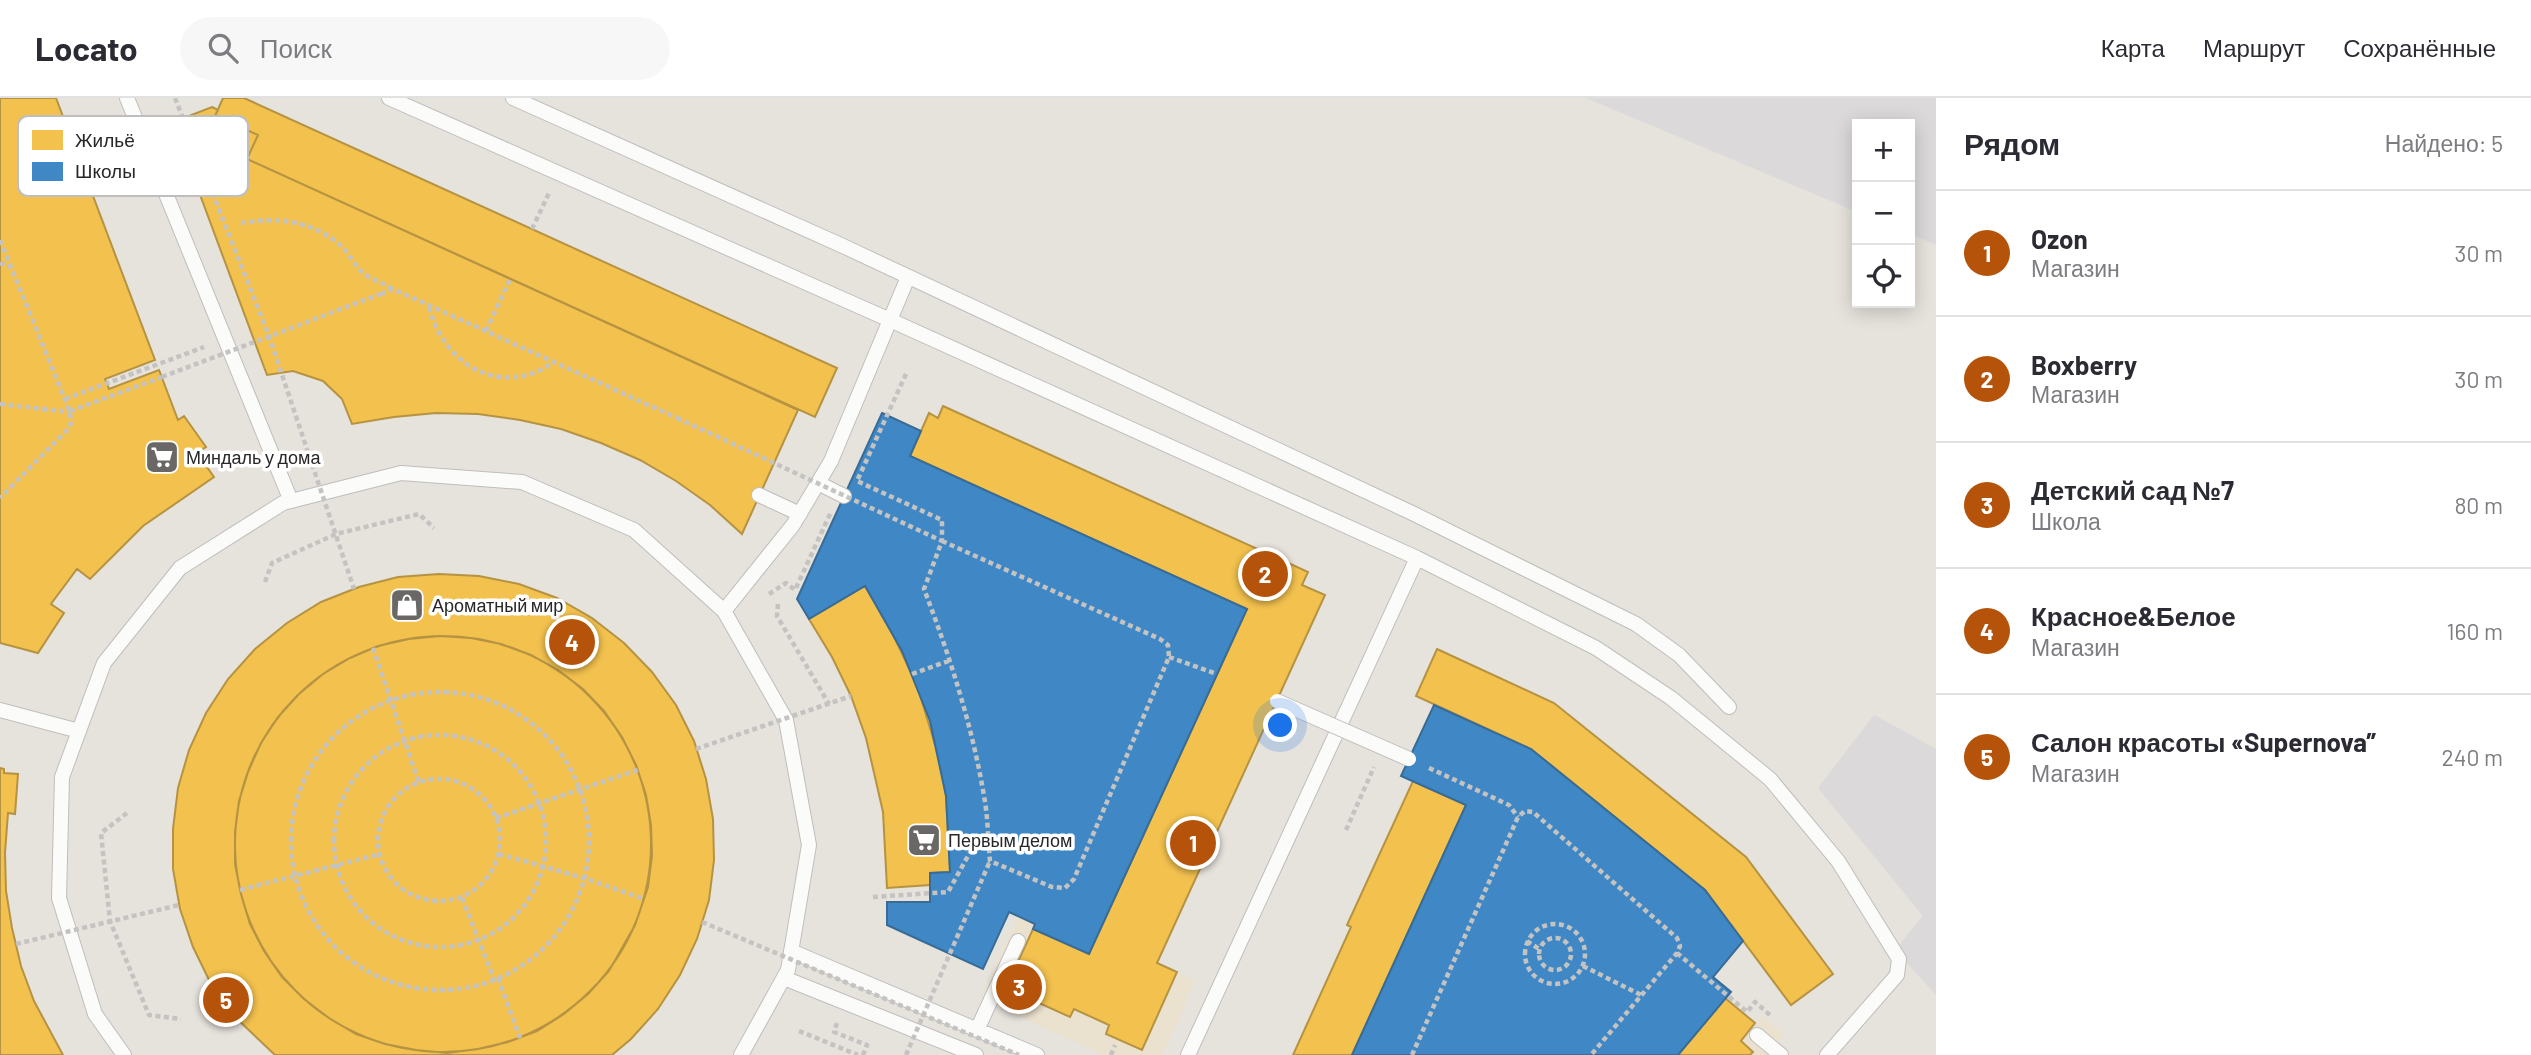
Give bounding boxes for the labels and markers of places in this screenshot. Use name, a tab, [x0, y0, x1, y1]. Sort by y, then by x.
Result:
supermarket icon: Миндаль у дома	[143, 438, 181, 476]
place label: Миндаль у дома	[186, 446, 321, 468]
pin: 2	[1242, 548, 1288, 600]
shop icon: Ароматный мир	[388, 586, 426, 624]
place label: Ароматный мир	[432, 594, 563, 616]
pin: 4	[549, 616, 595, 668]
pin: 1	[1170, 817, 1216, 869]
supermarket icon: Первым делом	[905, 821, 943, 859]
place label: Первым делом	[948, 829, 1072, 851]
pin: 3	[996, 961, 1042, 1013]
pin: 5	[203, 974, 249, 1026]

